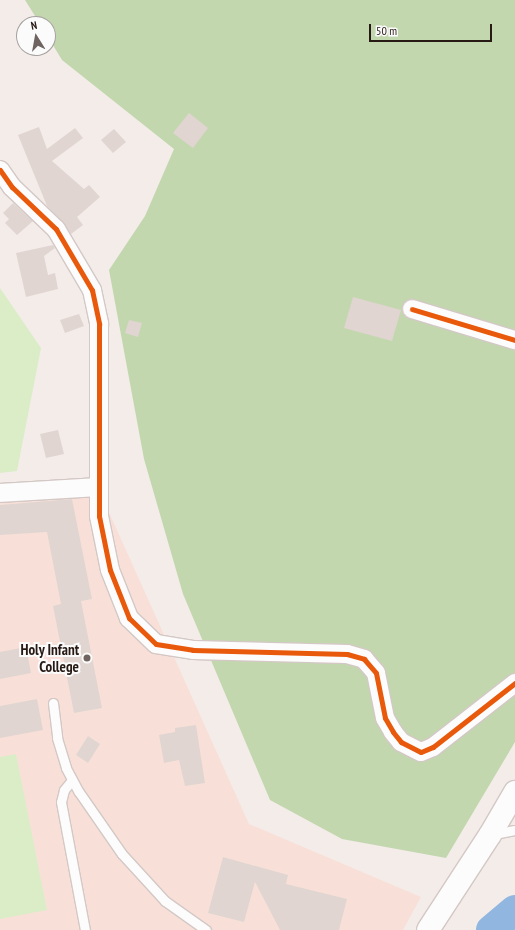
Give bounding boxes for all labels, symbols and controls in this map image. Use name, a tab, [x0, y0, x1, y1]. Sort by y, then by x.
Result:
north arrow	[16, 16, 56, 56]
scale bar	[371, 16, 494, 42]
text: N	[30, 18, 38, 33]
text: 50 m	[376, 23, 397, 38]
place label: Holy Infant College	[20, 640, 79, 675]
marker: Holy Infant College	[82, 653, 92, 663]

